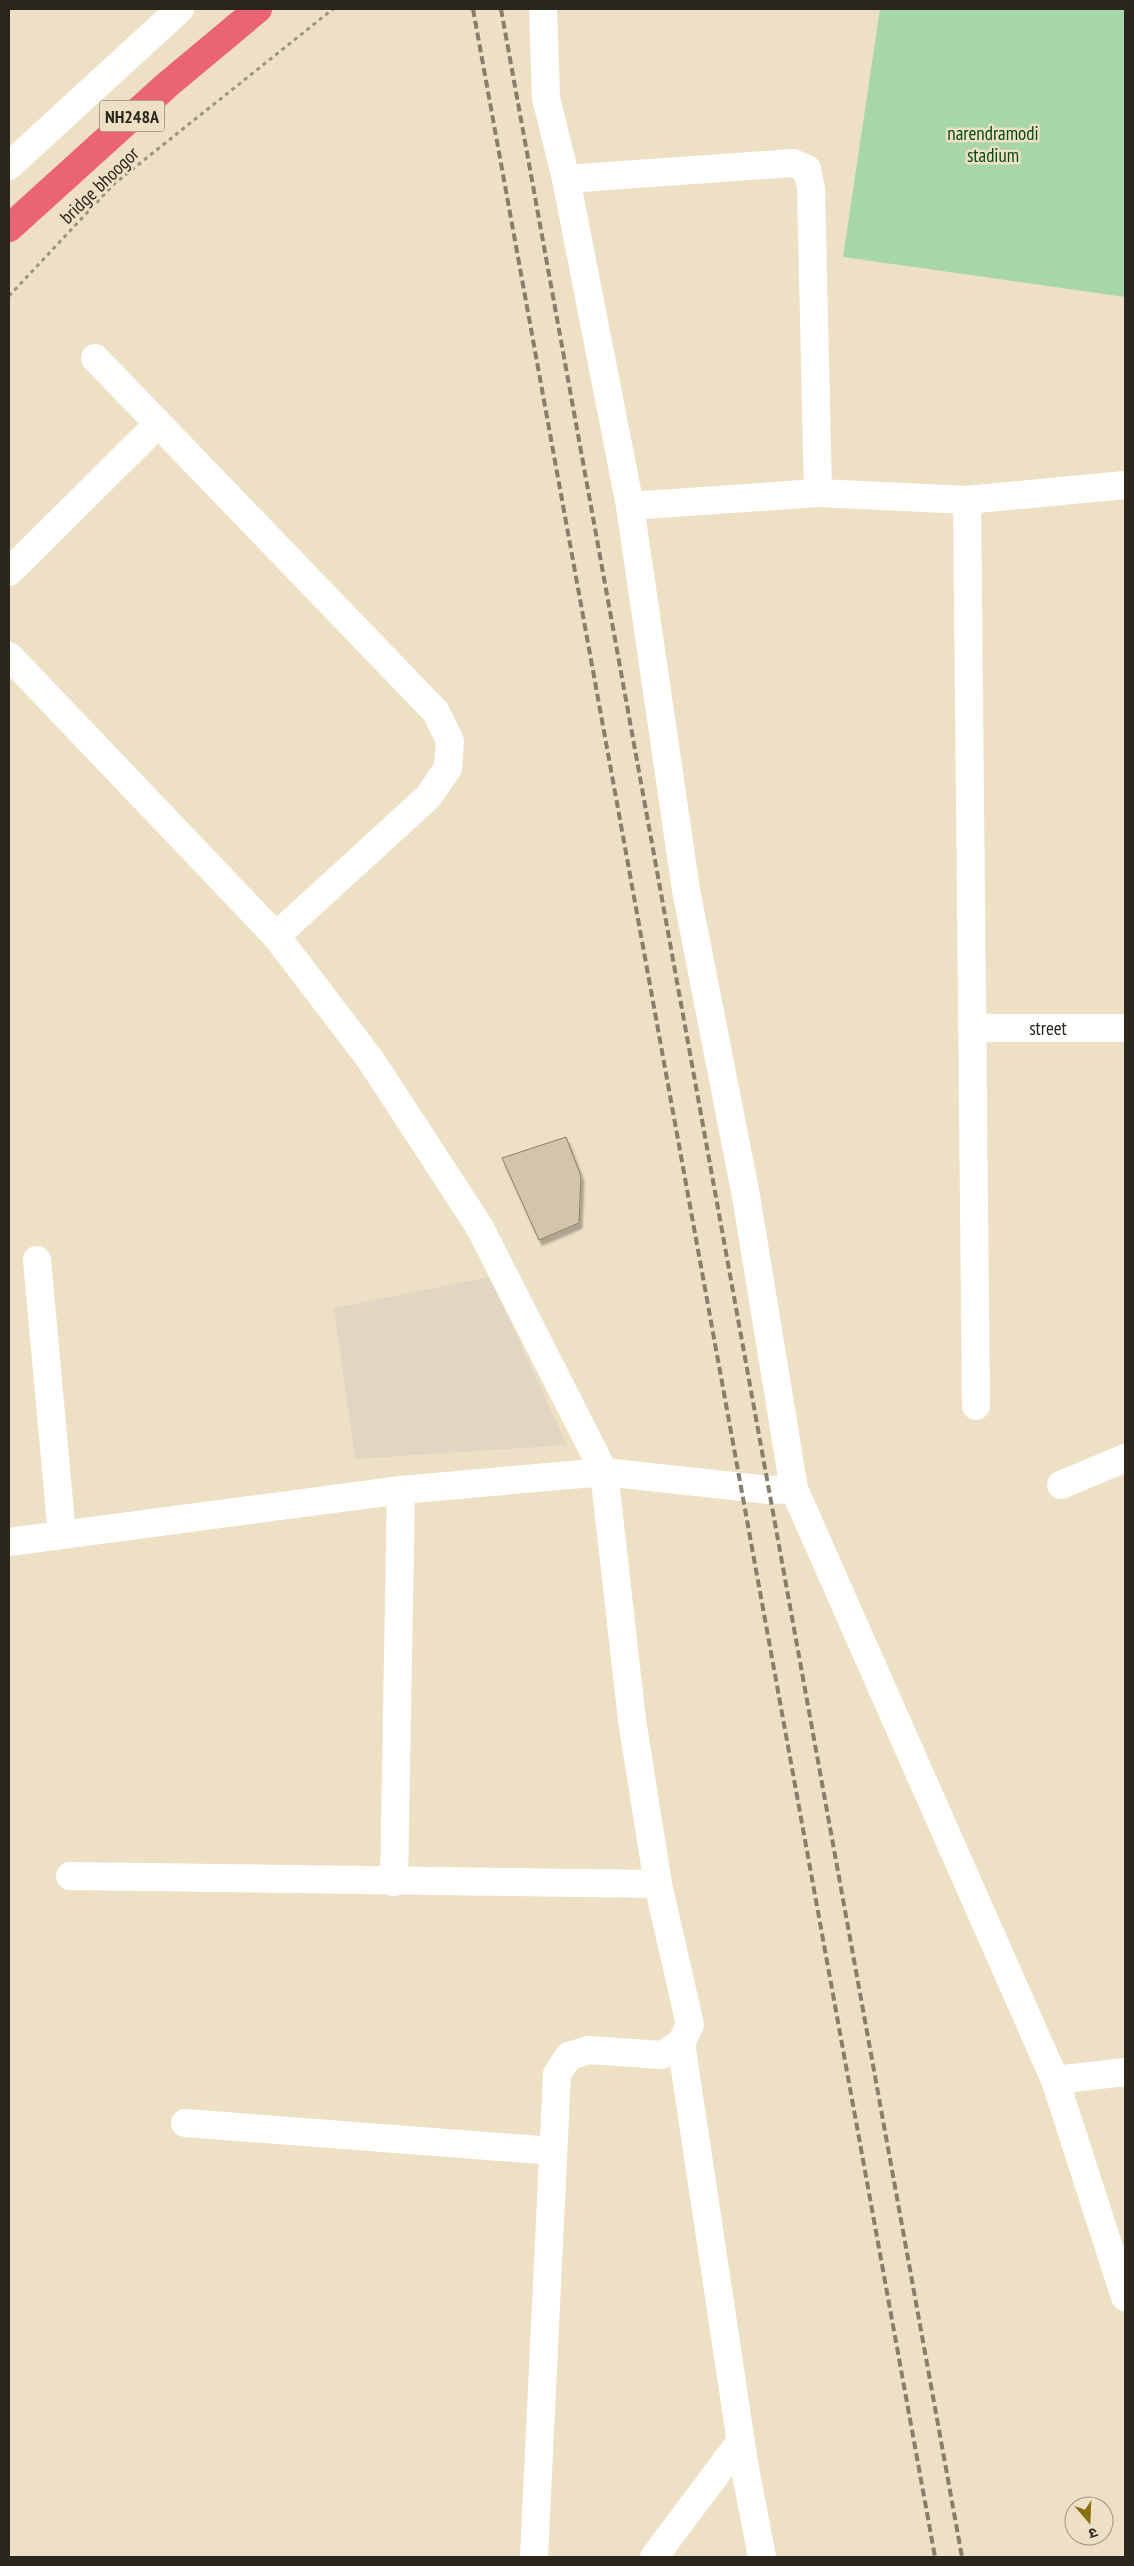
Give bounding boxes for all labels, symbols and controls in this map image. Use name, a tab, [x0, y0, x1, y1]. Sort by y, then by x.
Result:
road number: NH248A	[100, 100, 164, 132]
park label: narendramodi stadium	[947, 121, 1039, 167]
street label: bridge bhoogor	[55, 141, 144, 229]
street label: street	[1029, 1016, 1068, 1040]
north arrow	[1064, 2496, 1114, 2546]
text: उ	[1086, 2523, 1100, 2543]

